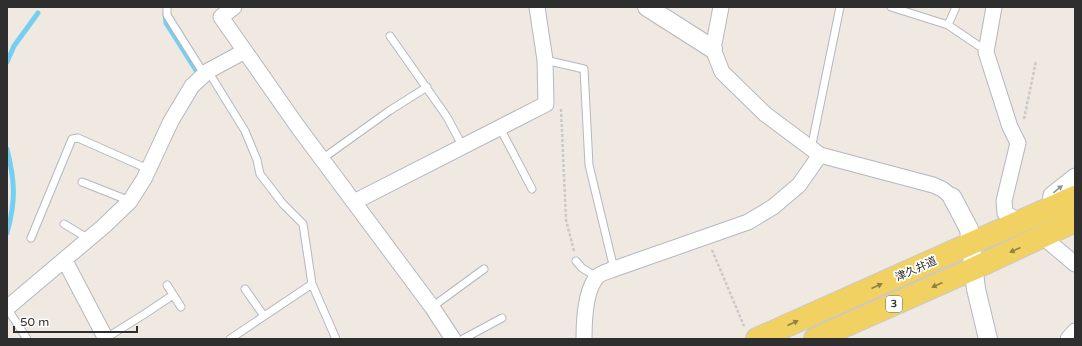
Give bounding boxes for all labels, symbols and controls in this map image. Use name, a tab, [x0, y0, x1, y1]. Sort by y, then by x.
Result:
one-way arrow	[1052, 185, 1063, 194]
one-way arrow	[1009, 247, 1020, 253]
street label: 津久井道	[893, 254, 939, 284]
one-way arrow	[931, 282, 942, 288]
one-way arrow	[871, 283, 883, 289]
road number: 3	[886, 296, 902, 312]
scale bar	[14, 308, 137, 334]
text: 50 m	[20, 315, 49, 329]
one-way arrow	[787, 320, 798, 326]

